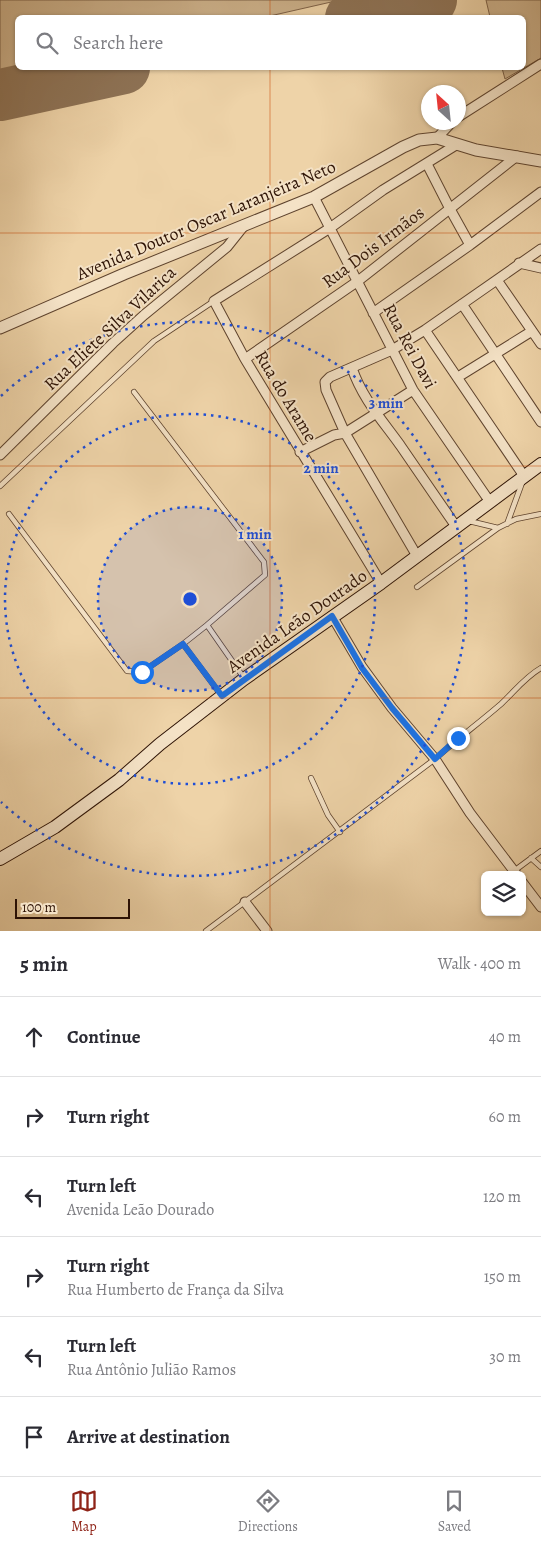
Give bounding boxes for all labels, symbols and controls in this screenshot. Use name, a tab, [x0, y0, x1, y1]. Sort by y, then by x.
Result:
search box	[15, 15, 526, 70]
icon: search	[33, 29, 61, 57]
text: Search here	[73, 30, 163, 56]
north arrow	[421, 85, 466, 130]
street label: Avenida Doutor Oscar Laranjeira Neto	[72, 154, 339, 286]
street label: Rua Dois Irmãos	[317, 201, 429, 293]
street label: Rua Eliete Silva Vilarica	[39, 260, 182, 396]
street label: Rua Rei Davi	[378, 299, 442, 393]
street label: Rua do Arame	[249, 346, 323, 446]
text: 3 min	[369, 393, 404, 413]
text: 2 min	[303, 458, 339, 478]
text: 1 min	[238, 524, 272, 544]
street label: Avenida Leão Dourado	[221, 564, 372, 679]
centre of rings	[181, 590, 199, 608]
route start	[131, 661, 154, 684]
route end	[447, 727, 470, 750]
map controls	[481, 871, 526, 916]
button: layers	[481, 871, 526, 916]
scale bar	[15, 896, 130, 919]
text: 100 m	[22, 898, 56, 917]
text: 5 min	[20, 950, 68, 978]
text: Walk · 400 m	[438, 953, 521, 975]
icon: ahead	[20, 1023, 48, 1051]
text: Continue	[67, 1024, 141, 1050]
text: 40 m	[489, 1026, 521, 1048]
icon: right	[20, 1103, 48, 1131]
text: Turn right	[67, 1104, 149, 1130]
text: 60 m	[489, 1106, 521, 1128]
text: Turn left	[67, 1173, 136, 1199]
icon: left	[20, 1183, 48, 1211]
text: 120 m	[483, 1186, 521, 1208]
text: Avenida Leão Dourado	[67, 1199, 214, 1221]
text: Turn right	[67, 1253, 149, 1279]
icon: right	[20, 1263, 48, 1291]
text: 150 m	[484, 1266, 521, 1288]
text: Rua Humberto de França da Silva	[67, 1279, 284, 1301]
text: Turn left	[67, 1333, 136, 1359]
icon: left	[20, 1343, 48, 1371]
text: 30 m	[489, 1346, 521, 1368]
text: Rua Antônio Julião Ramos	[67, 1359, 236, 1381]
icon: arrive	[20, 1423, 48, 1451]
text: Arrive at destination	[67, 1424, 230, 1450]
tab: Map	[70, 1487, 98, 1536]
tab: Directions	[238, 1487, 298, 1536]
tab: Saved	[438, 1487, 471, 1536]

